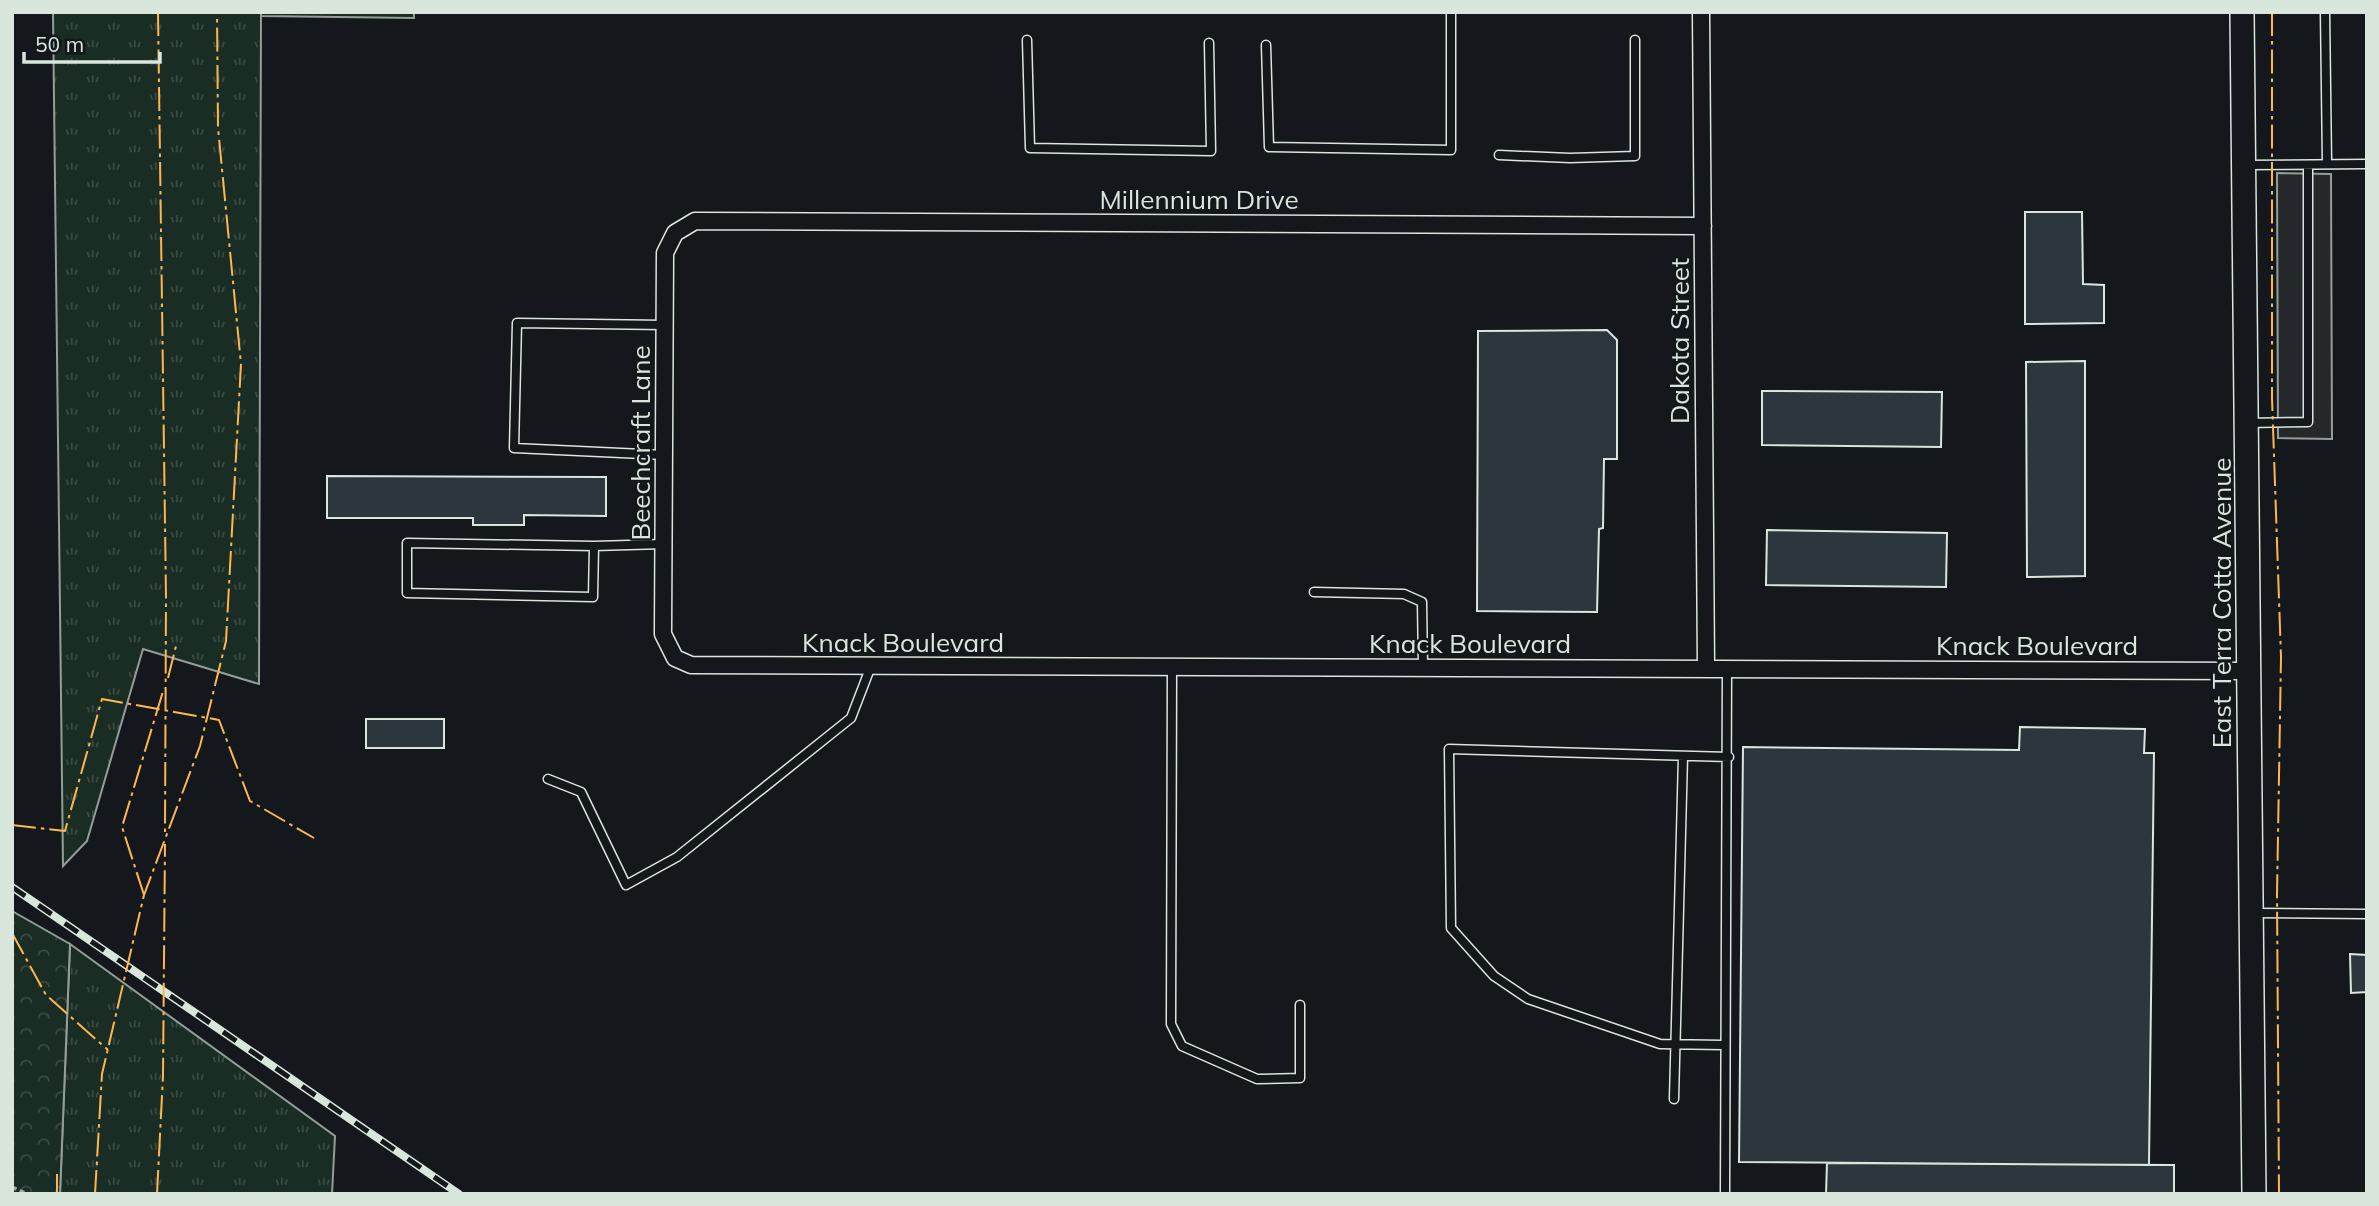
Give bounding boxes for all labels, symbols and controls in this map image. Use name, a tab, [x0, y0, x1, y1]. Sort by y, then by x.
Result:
scale bar	[24, 21, 161, 65]
text: 50 m	[35, 31, 84, 57]
street label: Millennium Drive	[1099, 183, 1299, 216]
street label: Dakota Street	[1663, 258, 1696, 424]
street label: Beechcraft Lane	[624, 345, 657, 541]
street label: East Terra Cotta Avenue	[2205, 458, 2238, 748]
street label: Knack Boulevard	[802, 626, 1004, 659]
street label: Knack Boulevard	[1369, 627, 1571, 660]
street label: Knack Boulevard	[1936, 629, 2138, 662]

